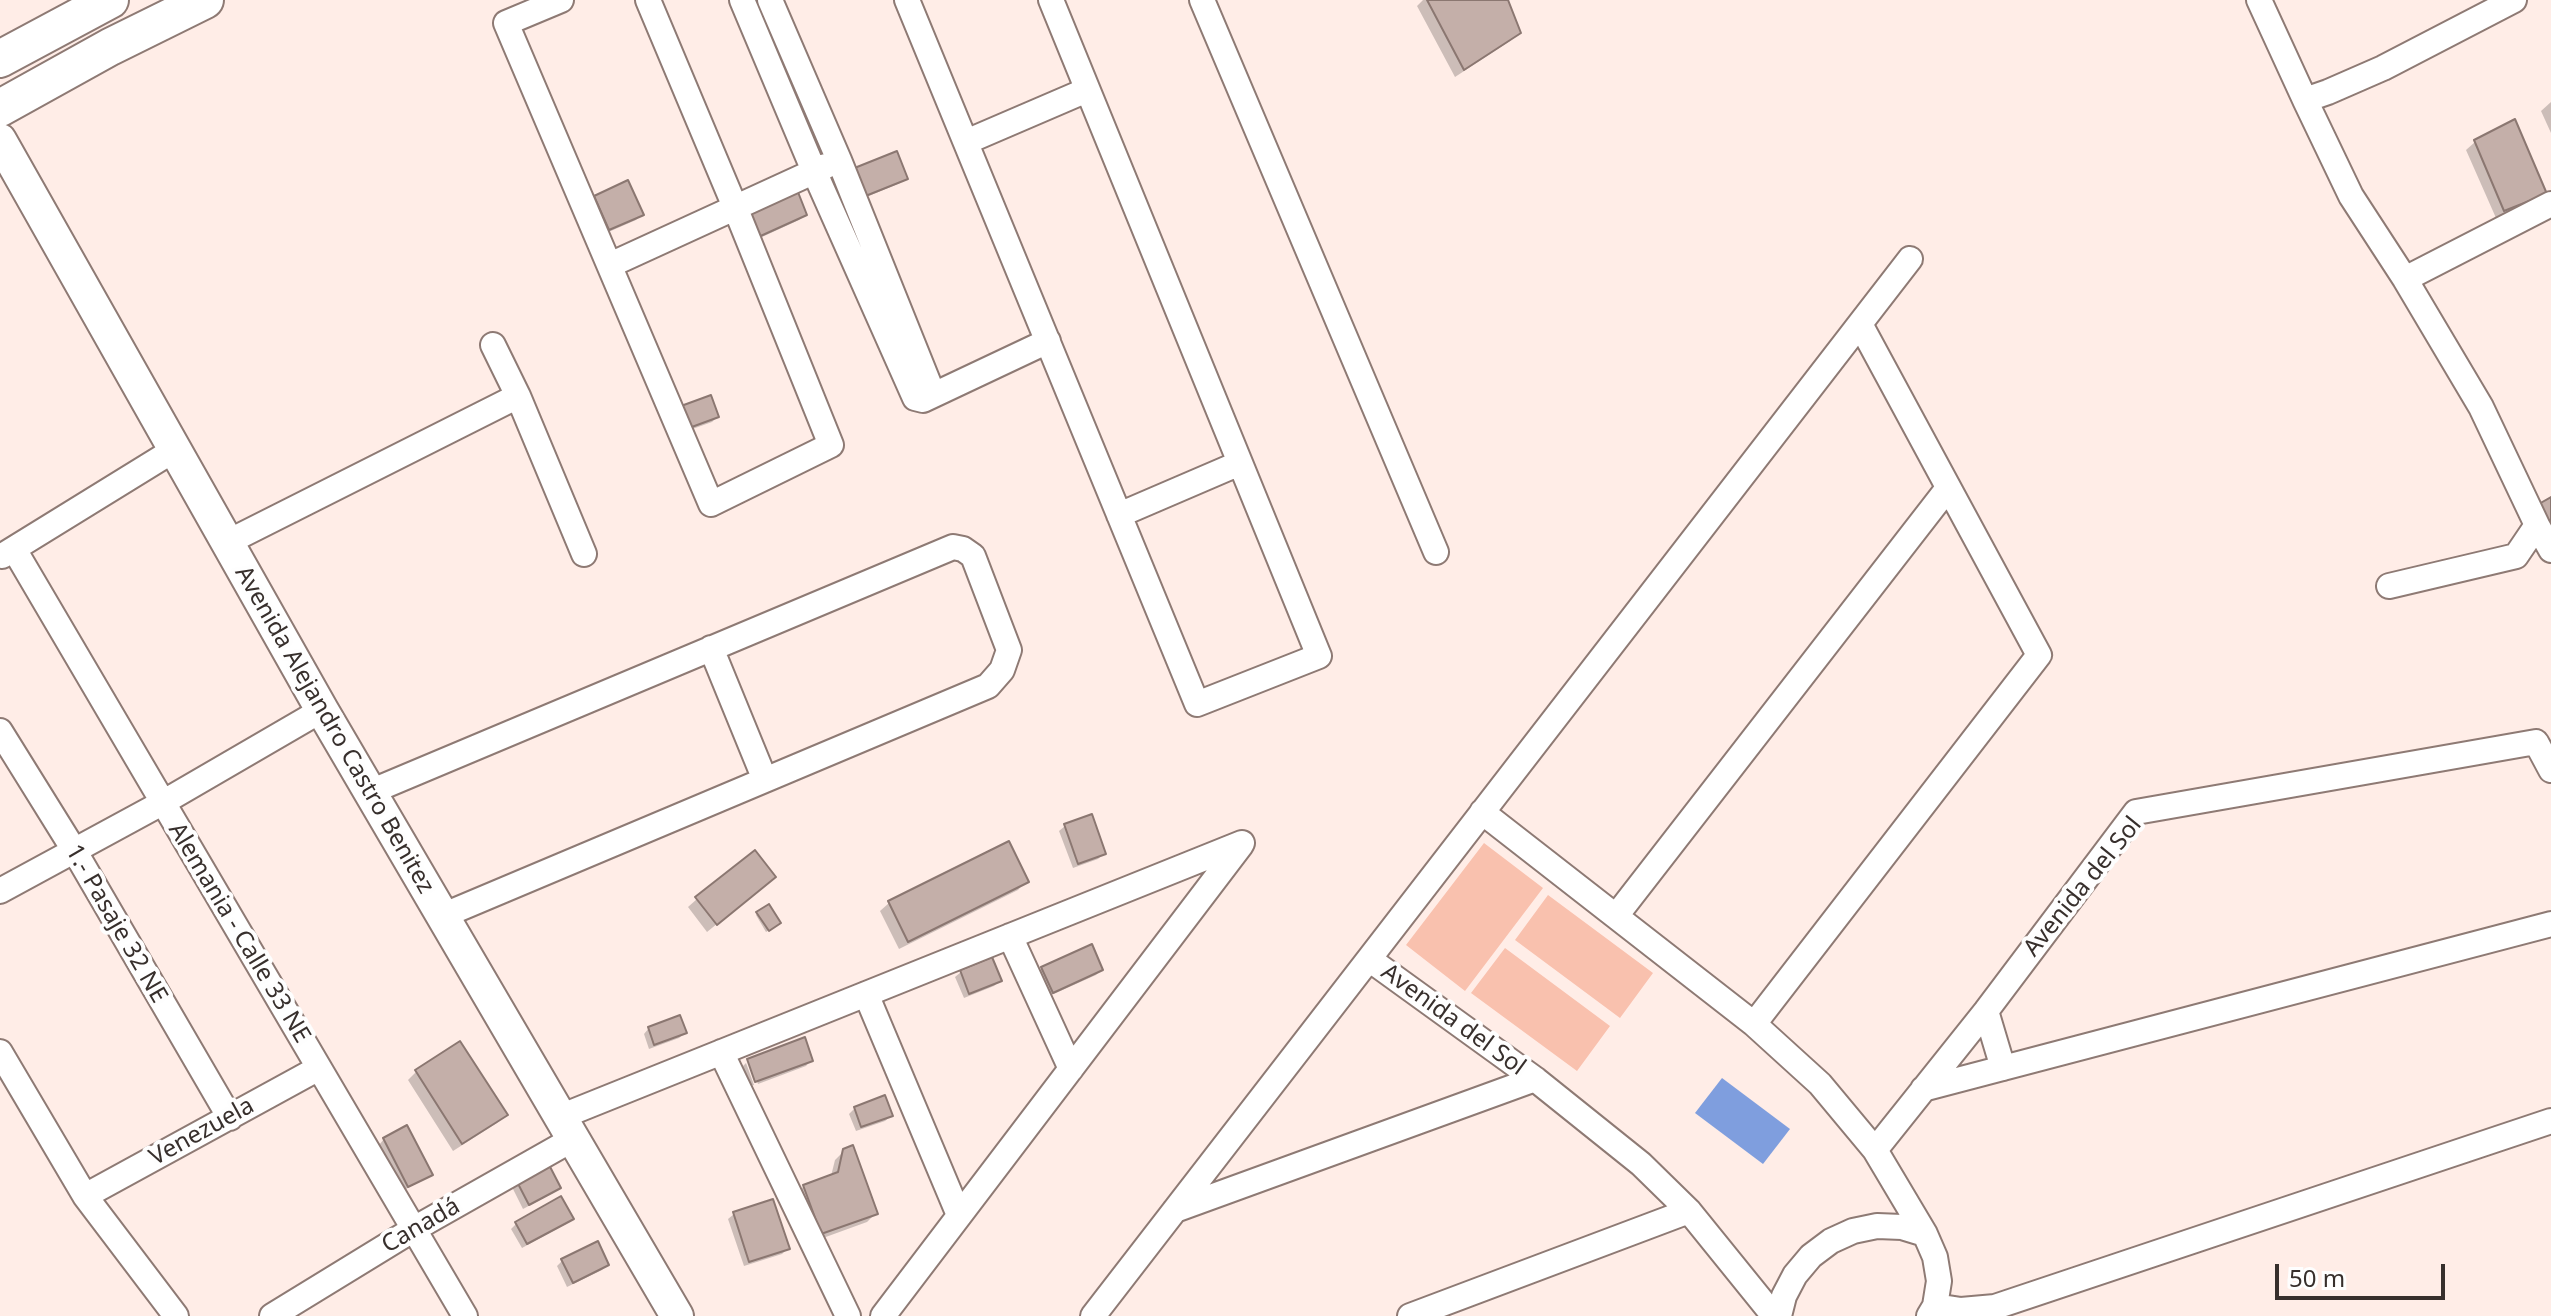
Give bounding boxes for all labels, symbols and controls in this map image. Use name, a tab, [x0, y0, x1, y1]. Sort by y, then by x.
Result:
street label: Avenida Alejandro Castro Benitez	[228, 561, 440, 899]
street label: Avenida del Sol	[2018, 811, 2148, 963]
street label: Alemania - Calle 33 NE	[162, 818, 316, 1048]
street label: 1.- Pasaje 32 NE	[59, 840, 173, 1008]
street label: Avenida del Sol	[1375, 958, 1531, 1082]
street label: Venezuela	[145, 1092, 259, 1172]
street label: Canadá	[377, 1192, 465, 1260]
scale bar	[2279, 1248, 2449, 1298]
text: 50 m	[2289, 1261, 2345, 1294]

